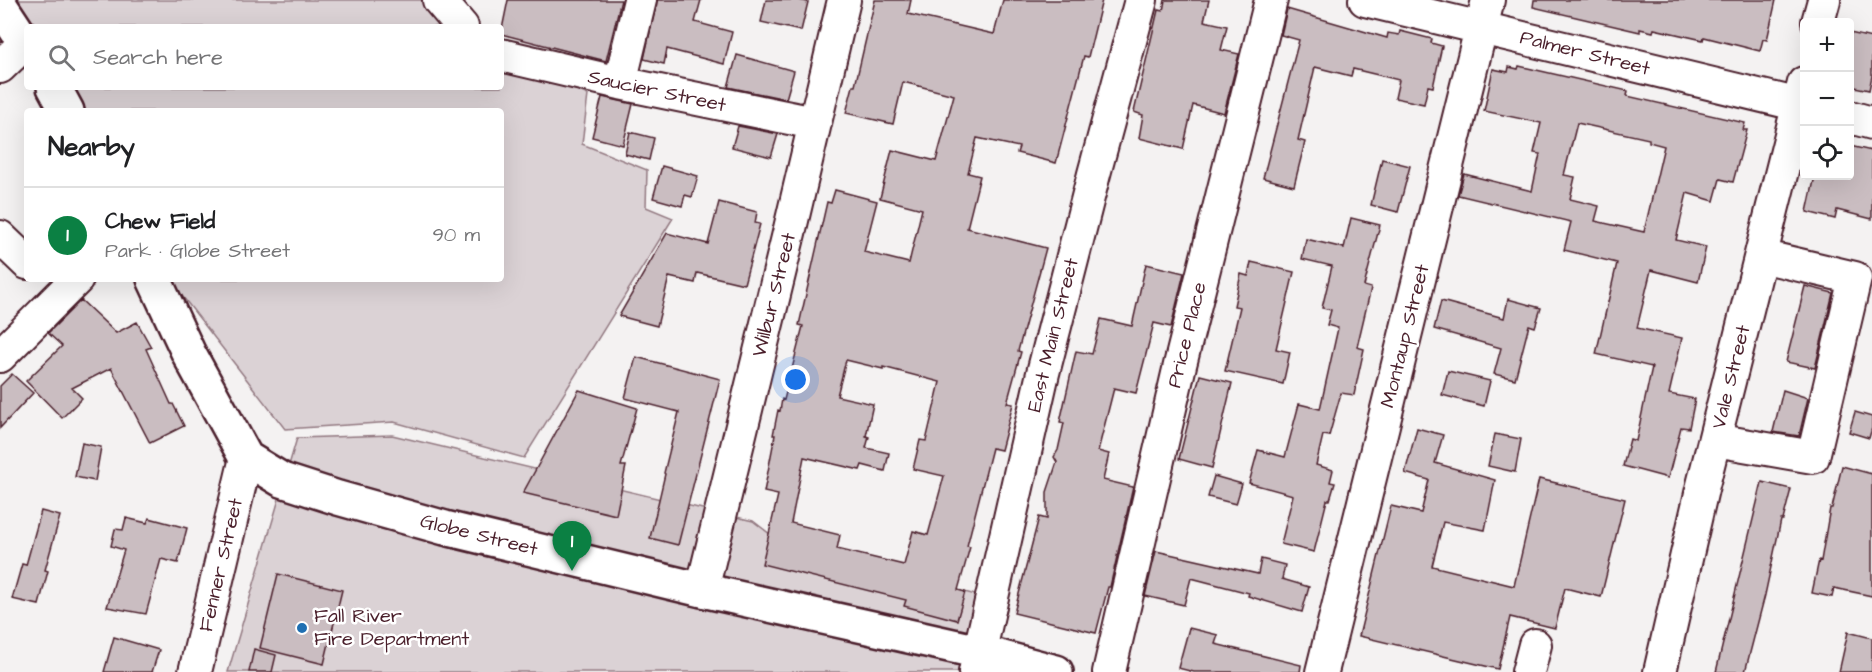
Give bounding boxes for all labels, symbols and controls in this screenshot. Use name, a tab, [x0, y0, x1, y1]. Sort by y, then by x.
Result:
map controls	[1800, 18, 1854, 180]
button: +	[1800, 18, 1854, 72]
street label: Palmer Street	[1517, 23, 1653, 83]
search box	[24, 24, 504, 90]
icon: search	[45, 41, 78, 74]
text: Search here	[93, 42, 223, 73]
street label: Saucier Street	[585, 63, 729, 119]
button: −	[1800, 72, 1854, 126]
button: locate	[1800, 126, 1854, 180]
text: Nearby	[48, 129, 135, 165]
text: Chew Field	[105, 206, 215, 237]
text: 1	[66, 221, 69, 249]
text: 90 m	[432, 221, 480, 249]
street label: Wilbur Street	[745, 230, 803, 360]
text: Park · Globe Street	[105, 237, 290, 265]
street label: East Main Street	[1020, 255, 1086, 415]
street label: Montaup Street	[1374, 261, 1436, 411]
street label: Price Place	[1160, 279, 1214, 391]
street label: Vale Street	[1705, 322, 1757, 432]
your location	[781, 365, 810, 394]
street label: Fenner Street	[192, 495, 250, 635]
street label: Globe Street	[417, 507, 541, 563]
pin: 1	[552, 522, 592, 571]
place label: Fall River Fire Department	[314, 602, 469, 653]
marker: Fall River Fire Department	[295, 621, 309, 635]

